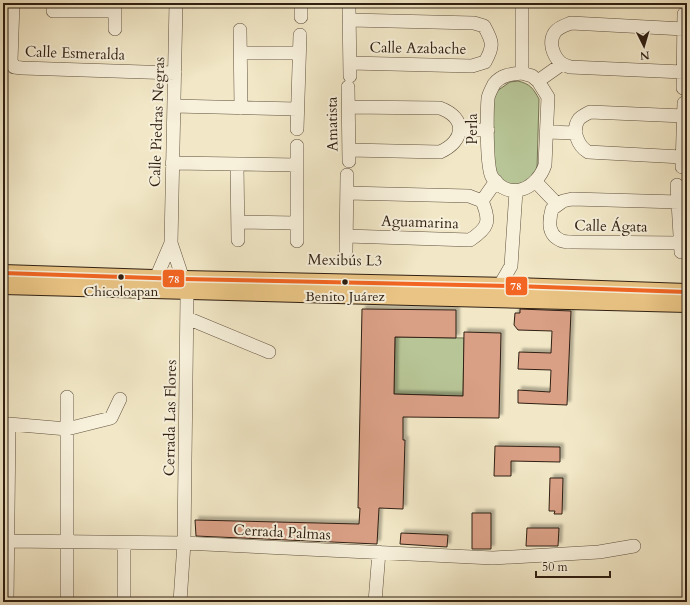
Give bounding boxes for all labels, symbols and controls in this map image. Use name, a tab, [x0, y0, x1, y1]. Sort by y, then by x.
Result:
north arrow	[624, 26, 664, 66]
street label: Calle Azabache	[369, 37, 467, 59]
street label: Calle Esmeralda	[24, 41, 126, 65]
text: N	[639, 48, 650, 63]
street label: Calle Piedras Negras	[145, 57, 169, 187]
street label: Amatista	[322, 96, 342, 152]
street label: Perla	[462, 113, 482, 145]
street label: Aguamarina	[381, 211, 460, 233]
street label: Calle Ágata	[574, 215, 648, 237]
street label: Mexibús L3	[307, 249, 383, 271]
line badge: 78	[162, 269, 185, 288]
marker: Chicoloapan	[116, 272, 126, 282]
text: 78	[168, 272, 180, 287]
line badge: 78	[505, 276, 528, 296]
marker: Benito Juárez	[340, 277, 350, 287]
text: 78	[510, 279, 522, 294]
place label: Chicoloapan	[84, 282, 158, 301]
place label: Benito Juárez	[305, 287, 386, 306]
street label: Cerrada Las Flores	[159, 360, 181, 476]
street label: Cerrada Palmas	[233, 519, 331, 545]
scale bar	[536, 553, 610, 579]
text: 50 m	[542, 559, 569, 575]

